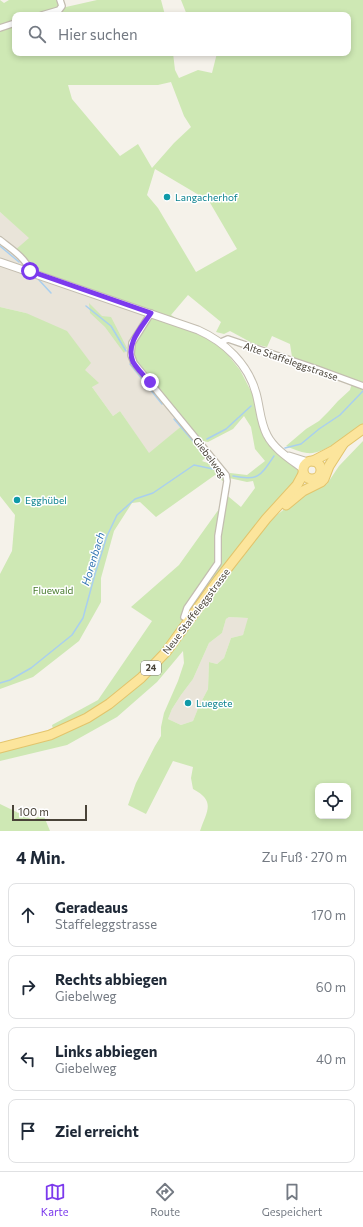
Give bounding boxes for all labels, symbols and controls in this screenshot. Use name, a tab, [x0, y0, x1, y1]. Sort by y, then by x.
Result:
search box	[12, 12, 351, 56]
icon: search	[26, 23, 48, 45]
text: Hier suchen	[58, 25, 138, 43]
place label: Langacherhof	[175, 191, 238, 203]
marker: Langacherhof	[162, 192, 172, 202]
route start	[21, 262, 39, 280]
street label: Alte Staffeleggstrasse	[242, 339, 340, 383]
route end	[141, 373, 159, 391]
street label: Giebelweg	[191, 434, 229, 480]
place label: Egghübel	[25, 494, 67, 506]
marker: Egghübel	[12, 495, 22, 505]
water label: Horenbach	[78, 531, 107, 587]
street label: Neue Staffeleggstrasse	[160, 566, 232, 656]
park label: Fluewald	[33, 584, 73, 596]
road number: 24	[141, 661, 161, 675]
place label: Luegete	[196, 697, 232, 709]
marker: Luegete	[183, 698, 193, 708]
map controls	[315, 783, 351, 819]
button: locate	[315, 783, 351, 819]
scale bar	[12, 803, 87, 822]
text: 100 m	[18, 805, 49, 818]
text: 4 Min.	[16, 847, 65, 868]
text: Zu Fuß · 270 m	[262, 849, 347, 865]
text: Geradeaus	[55, 898, 128, 916]
icon: ahead	[17, 904, 39, 926]
text: 170 m	[311, 907, 346, 923]
text: Staffeleggstrasse	[55, 916, 157, 932]
text: Rechts abbiegen	[55, 970, 167, 988]
icon: right	[17, 976, 39, 998]
text: 60 m	[316, 979, 346, 995]
text: Giebelweg	[55, 988, 117, 1004]
text: Links abbiegen	[55, 1042, 157, 1060]
icon: left	[17, 1048, 39, 1070]
text: 40 m	[316, 1051, 346, 1067]
text: Giebelweg	[55, 1060, 117, 1076]
icon: arrive	[17, 1120, 39, 1142]
text: Ziel erreicht	[55, 1122, 139, 1140]
tab: Karte	[41, 1181, 69, 1218]
tab: Route	[150, 1181, 180, 1218]
tab: Gespeichert	[262, 1181, 322, 1218]

